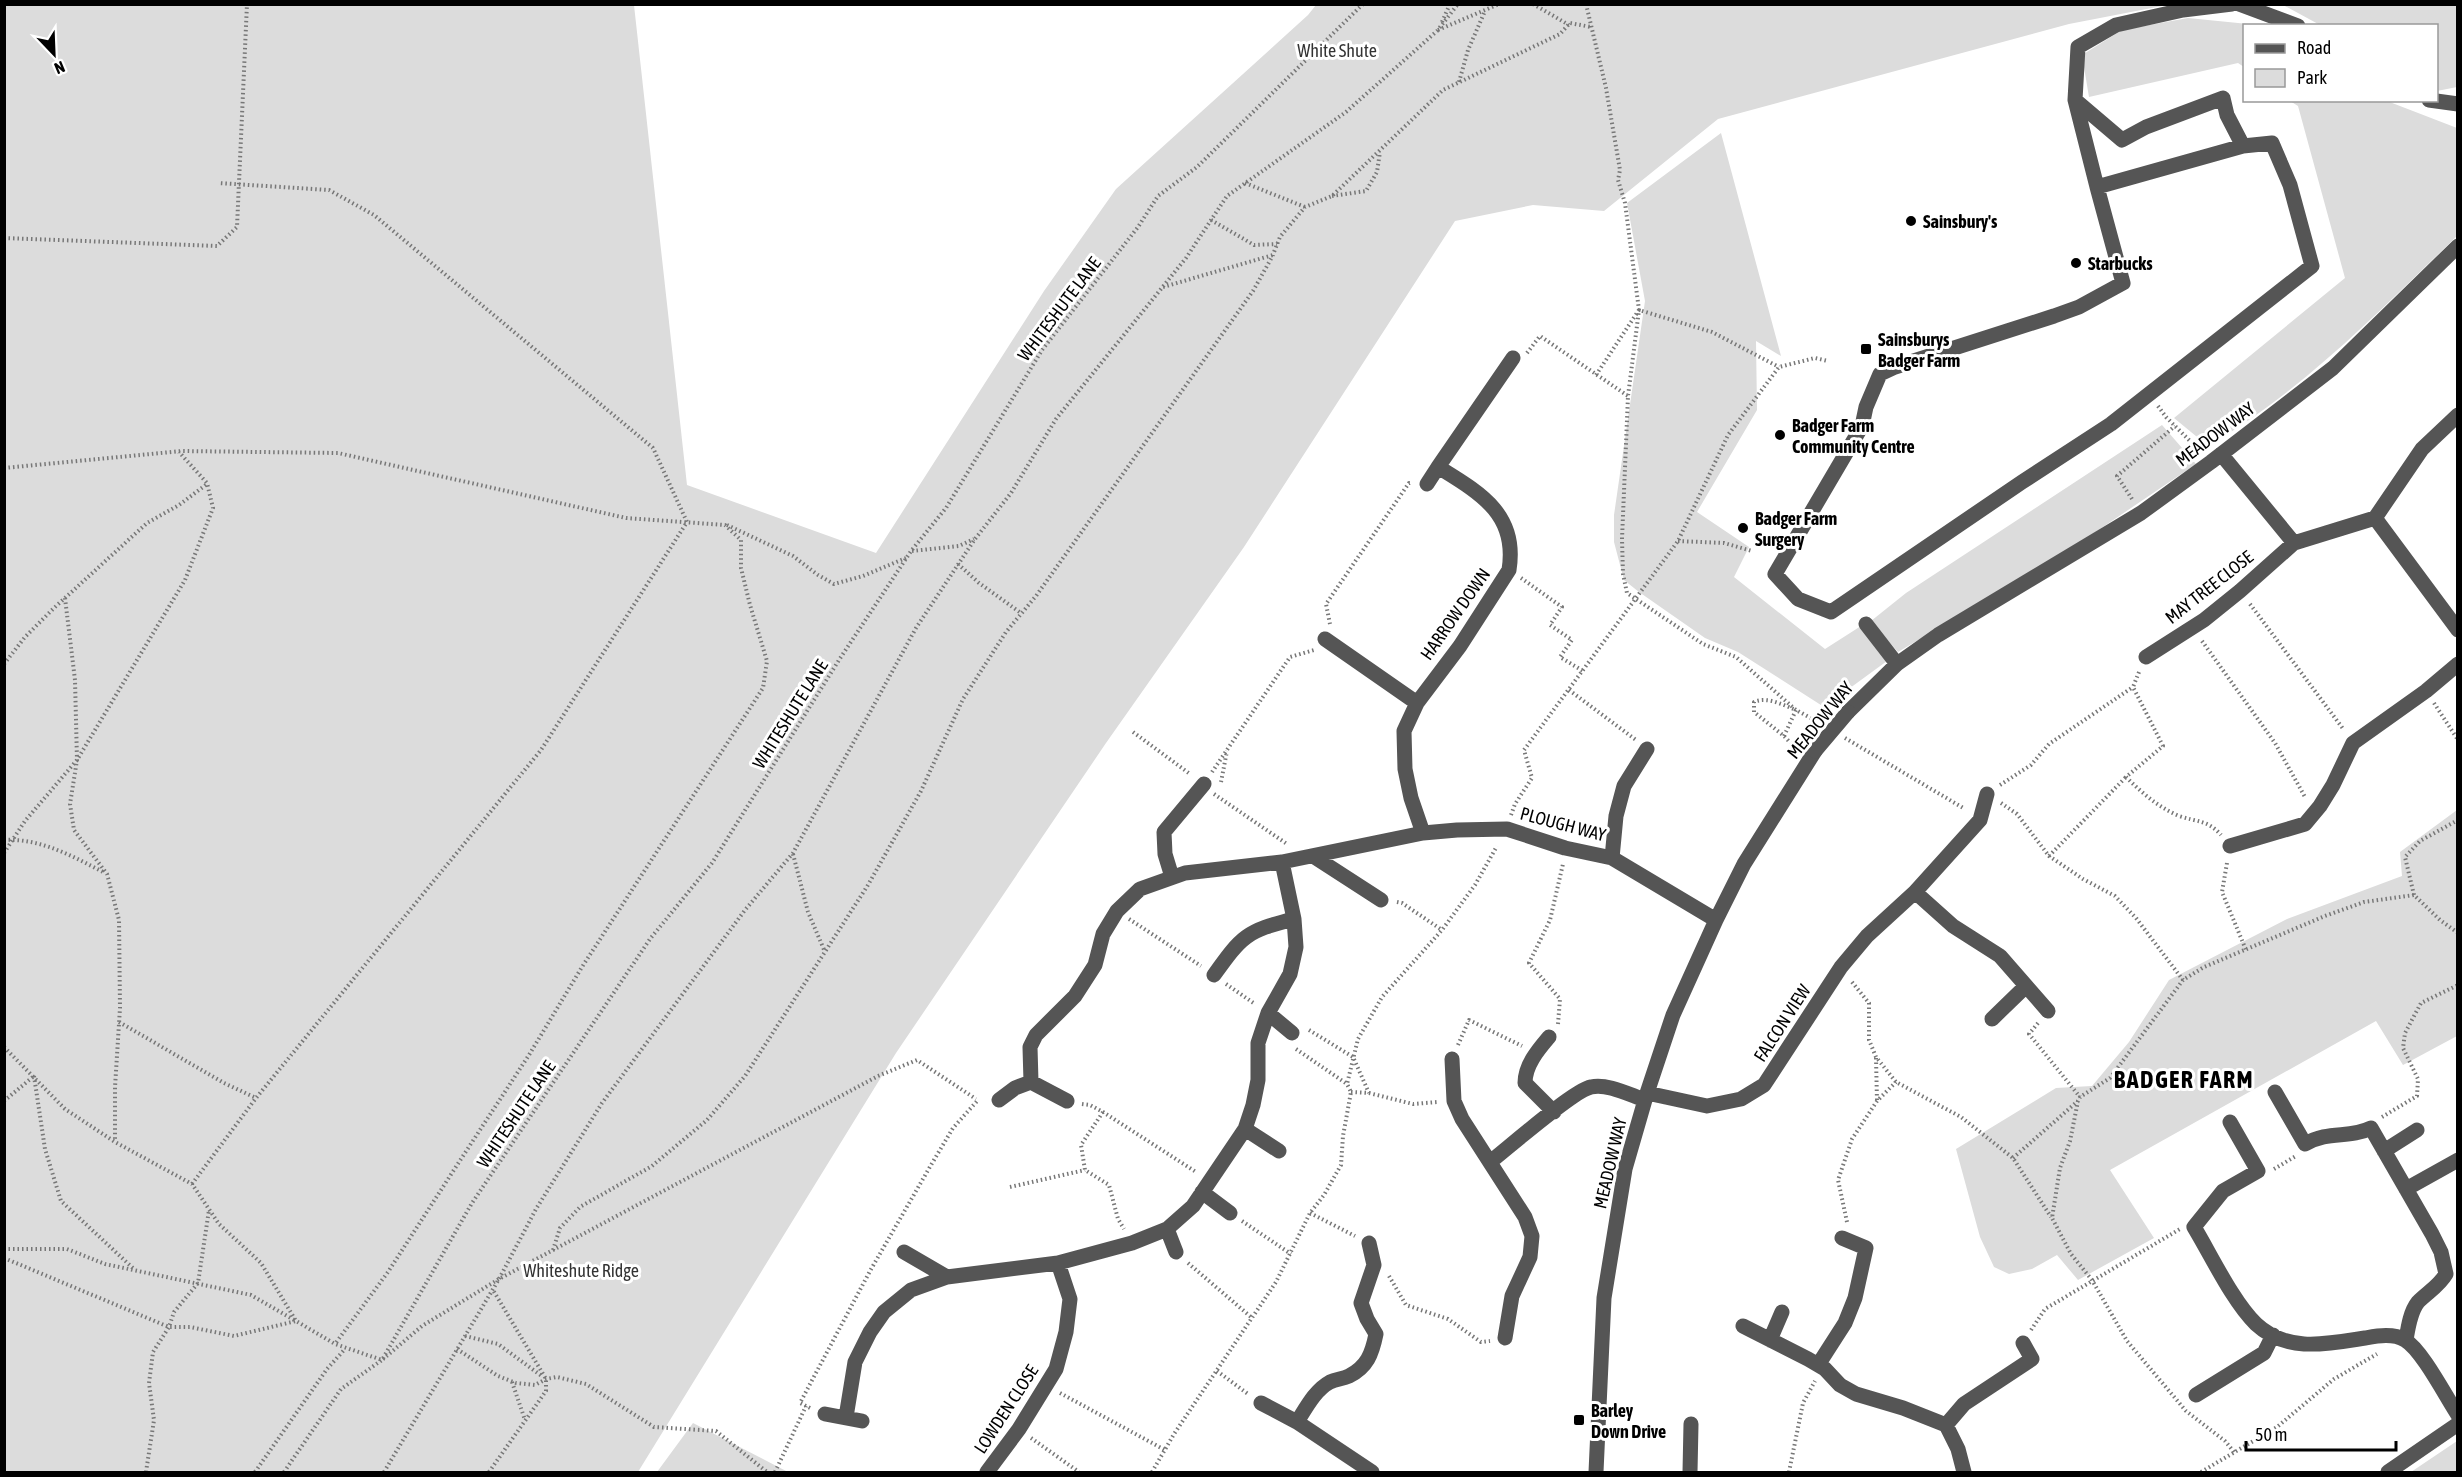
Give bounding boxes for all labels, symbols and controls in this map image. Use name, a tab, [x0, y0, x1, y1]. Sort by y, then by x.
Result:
north arrow	[24, 24, 84, 84]
legend	[2243, 24, 2438, 102]
text: Road	[2297, 37, 2331, 58]
park label: White Shute	[1297, 40, 1377, 61]
text: N	[52, 58, 68, 78]
text: Park	[2297, 67, 2327, 88]
place label: Sainsbury's	[1923, 211, 1998, 232]
marker: Sainsbury's	[1904, 214, 1918, 228]
street label: WHITESHUTE LANE	[1013, 253, 1105, 365]
place label: Starbucks	[2088, 253, 2153, 274]
marker: Starbucks	[2069, 256, 2083, 270]
place label: Sainsburys Badger Farm	[1878, 329, 1960, 371]
marker: Sainsburys Badger Farm	[1859, 342, 1873, 356]
street label: MEADOW WAY	[2172, 398, 2258, 470]
place label: Badger Farm Community Centre	[1792, 415, 1915, 457]
marker: Badger Farm Community Centre	[1773, 428, 1787, 442]
place label: Badger Farm Surgery	[1755, 508, 1837, 550]
marker: Badger Farm Surgery	[1736, 521, 1750, 535]
street label: MAY TREE CLOSE	[2161, 546, 2257, 628]
street label: HARROW DOWN	[1416, 564, 1494, 664]
street label: WHITESHUTE LANE	[748, 655, 832, 772]
street label: MEADOW WAY	[1783, 677, 1857, 763]
street label: PLOUGH WAY	[1518, 803, 1608, 845]
street label: FALCON VIEW	[1749, 980, 1815, 1066]
street label: WHITESHUTE LANE	[473, 1056, 560, 1171]
district label: BADGER FARM	[2114, 1066, 2254, 1093]
street label: MEADOW WAY	[1589, 1115, 1631, 1211]
park label: Whiteshute Ridge	[523, 1260, 639, 1281]
street label: LOWDEN CLOSE	[970, 1361, 1043, 1457]
place label: Barley Down Drive	[1591, 1400, 1666, 1442]
marker: Barley Down Drive	[1572, 1413, 1586, 1427]
scale bar	[2246, 1414, 2396, 1452]
text: 50 m	[2255, 1424, 2287, 1445]

